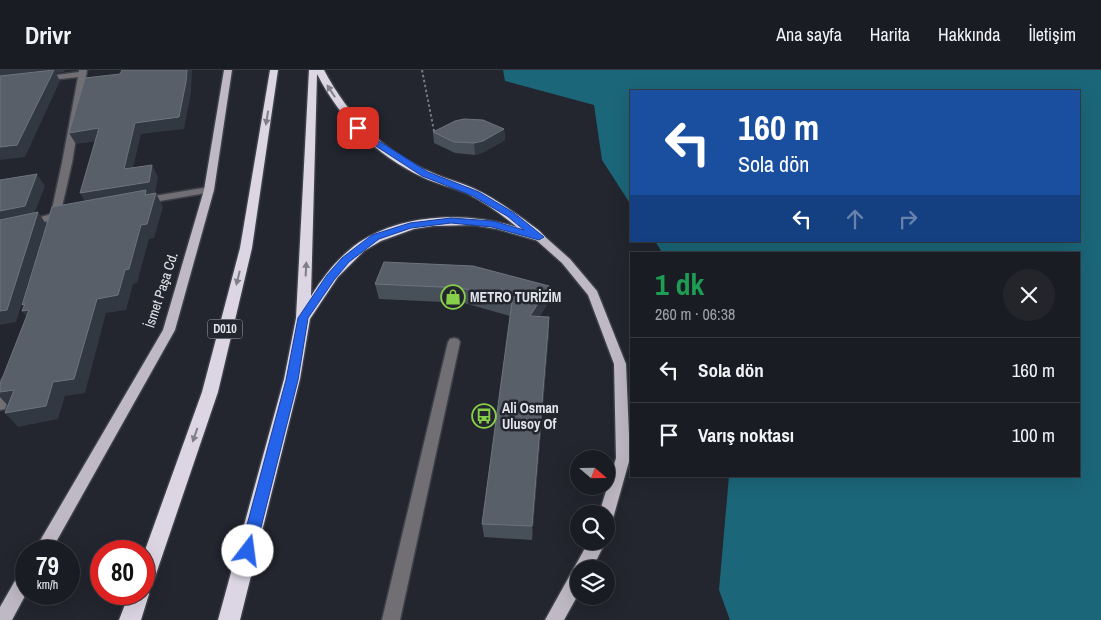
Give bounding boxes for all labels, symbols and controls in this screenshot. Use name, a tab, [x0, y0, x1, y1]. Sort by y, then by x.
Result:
text: Drivr	[25, 19, 71, 51]
text: Ana sayfa	[776, 22, 842, 47]
text: Harita	[870, 22, 910, 47]
text: Hakkında	[938, 22, 1000, 47]
text: İletişim	[1028, 22, 1076, 47]
one-way arrow	[326, 85, 336, 98]
text: 160 m	[738, 104, 819, 151]
pin	[337, 107, 379, 149]
one-way arrow	[262, 110, 270, 126]
icon: left	[655, 110, 720, 175]
icon: arrive	[344, 114, 372, 142]
text: Sola dön	[738, 149, 809, 179]
icon: left	[788, 205, 816, 233]
icon: ahead	[841, 205, 869, 233]
icon: right	[894, 205, 922, 233]
street label: İsmet Paşa Cd.	[140, 250, 182, 330]
one-way arrow	[302, 261, 310, 277]
text: 1 dk	[655, 264, 704, 304]
button: close	[1003, 269, 1055, 321]
one-way arrow	[234, 271, 242, 286]
shop icon: METRO TURİZİM	[440, 284, 466, 310]
place label: METRO TURİZİM	[470, 288, 561, 306]
text: 260 m · 06:38	[655, 303, 735, 325]
road number: D010	[208, 320, 242, 338]
icon: left	[655, 356, 683, 384]
text: Sola dön	[698, 357, 764, 383]
text: 160 m	[1012, 357, 1055, 383]
place label: Ali Osman Ulusoy Of	[502, 399, 559, 433]
bus stop icon: Ali Osman Ulusoy Of	[471, 403, 497, 429]
icon: arrive	[655, 421, 683, 449]
text: Varış noktası	[698, 422, 794, 448]
text: 100 m	[1012, 422, 1055, 448]
one-way arrow	[191, 427, 198, 442]
north arrow	[570, 450, 615, 495]
map controls	[570, 450, 615, 605]
button: search	[570, 505, 615, 550]
position arrow	[221, 524, 273, 576]
speed limit sign: 80	[90, 540, 155, 605]
text: 79	[36, 549, 59, 583]
button: layers	[570, 560, 615, 605]
text: km/h	[37, 577, 58, 593]

